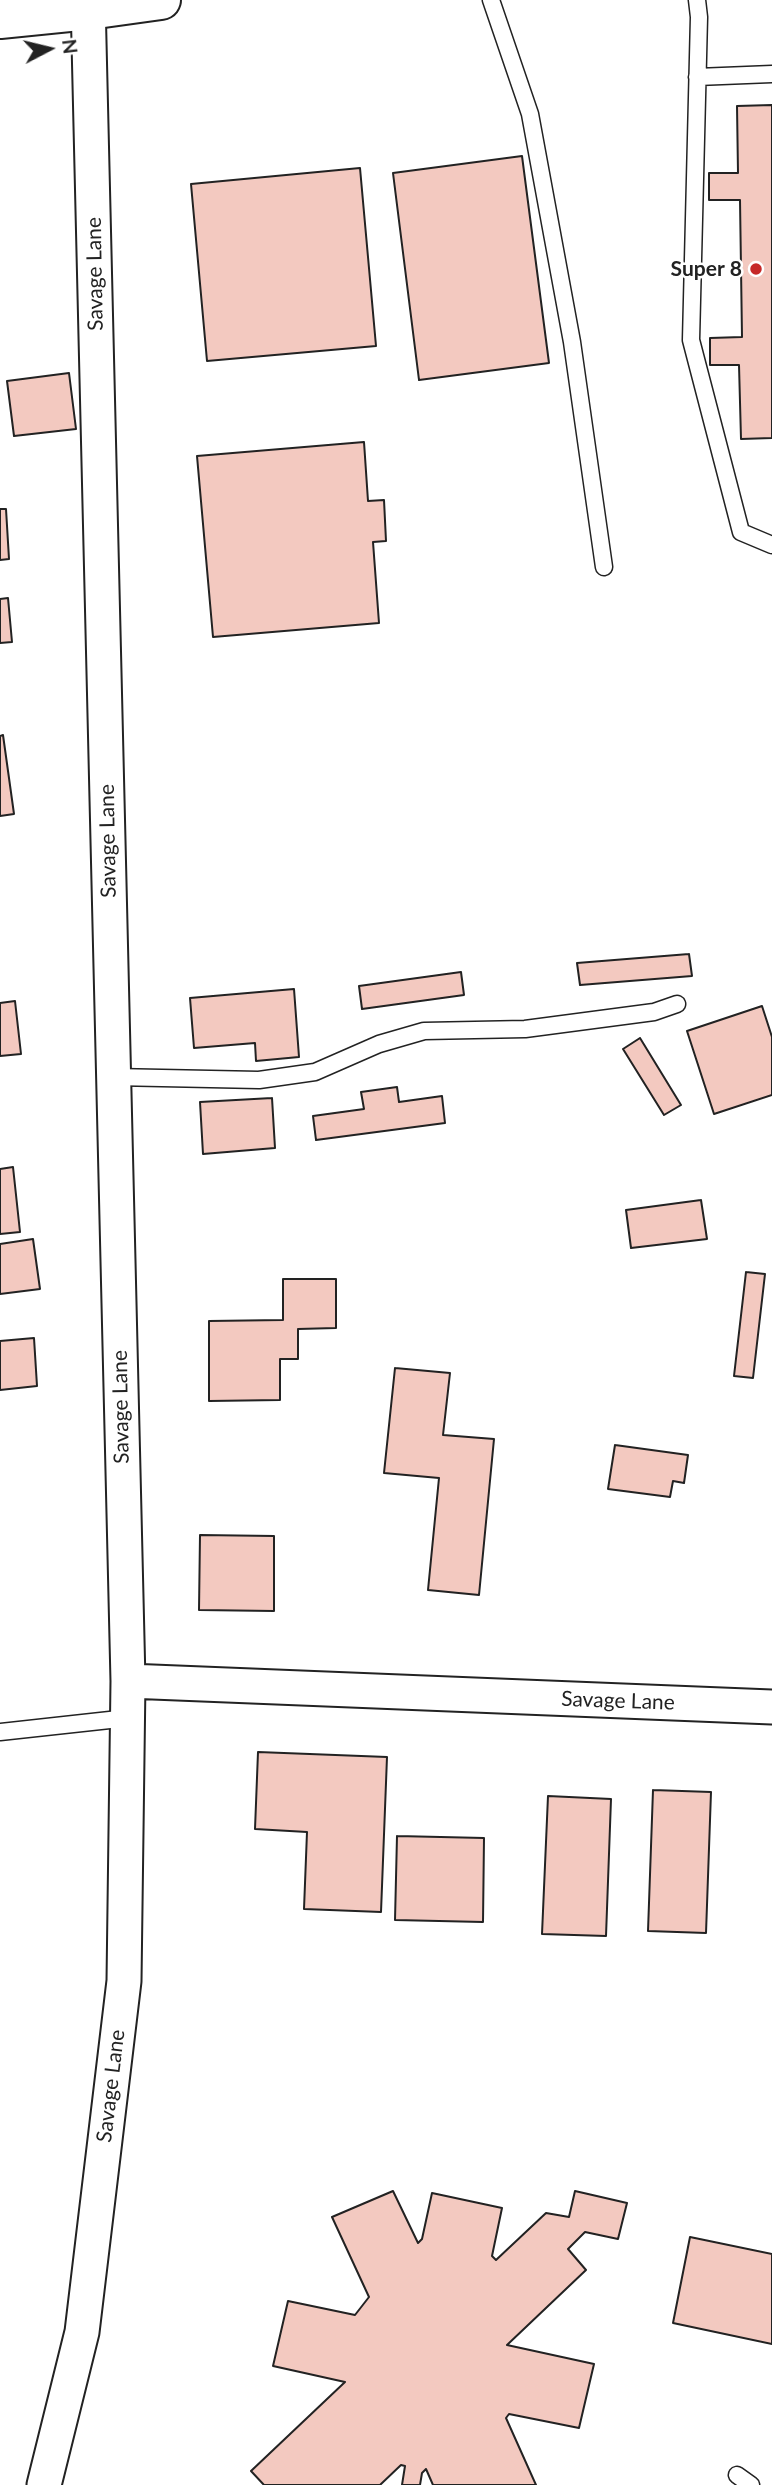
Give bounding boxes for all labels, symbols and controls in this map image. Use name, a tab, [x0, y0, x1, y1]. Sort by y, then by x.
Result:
north arrow	[14, 14, 84, 84]
text: N	[58, 38, 83, 55]
street label: Savage Lane	[81, 217, 109, 331]
place label: Super 8	[671, 256, 742, 282]
marker: Super 8	[748, 261, 764, 277]
street label: Savage Lane	[94, 784, 122, 898]
street label: Savage Lane	[107, 1350, 135, 1464]
street label: Savage Lane	[561, 1686, 675, 1716]
street label: Savage Lane	[92, 2028, 130, 2144]

